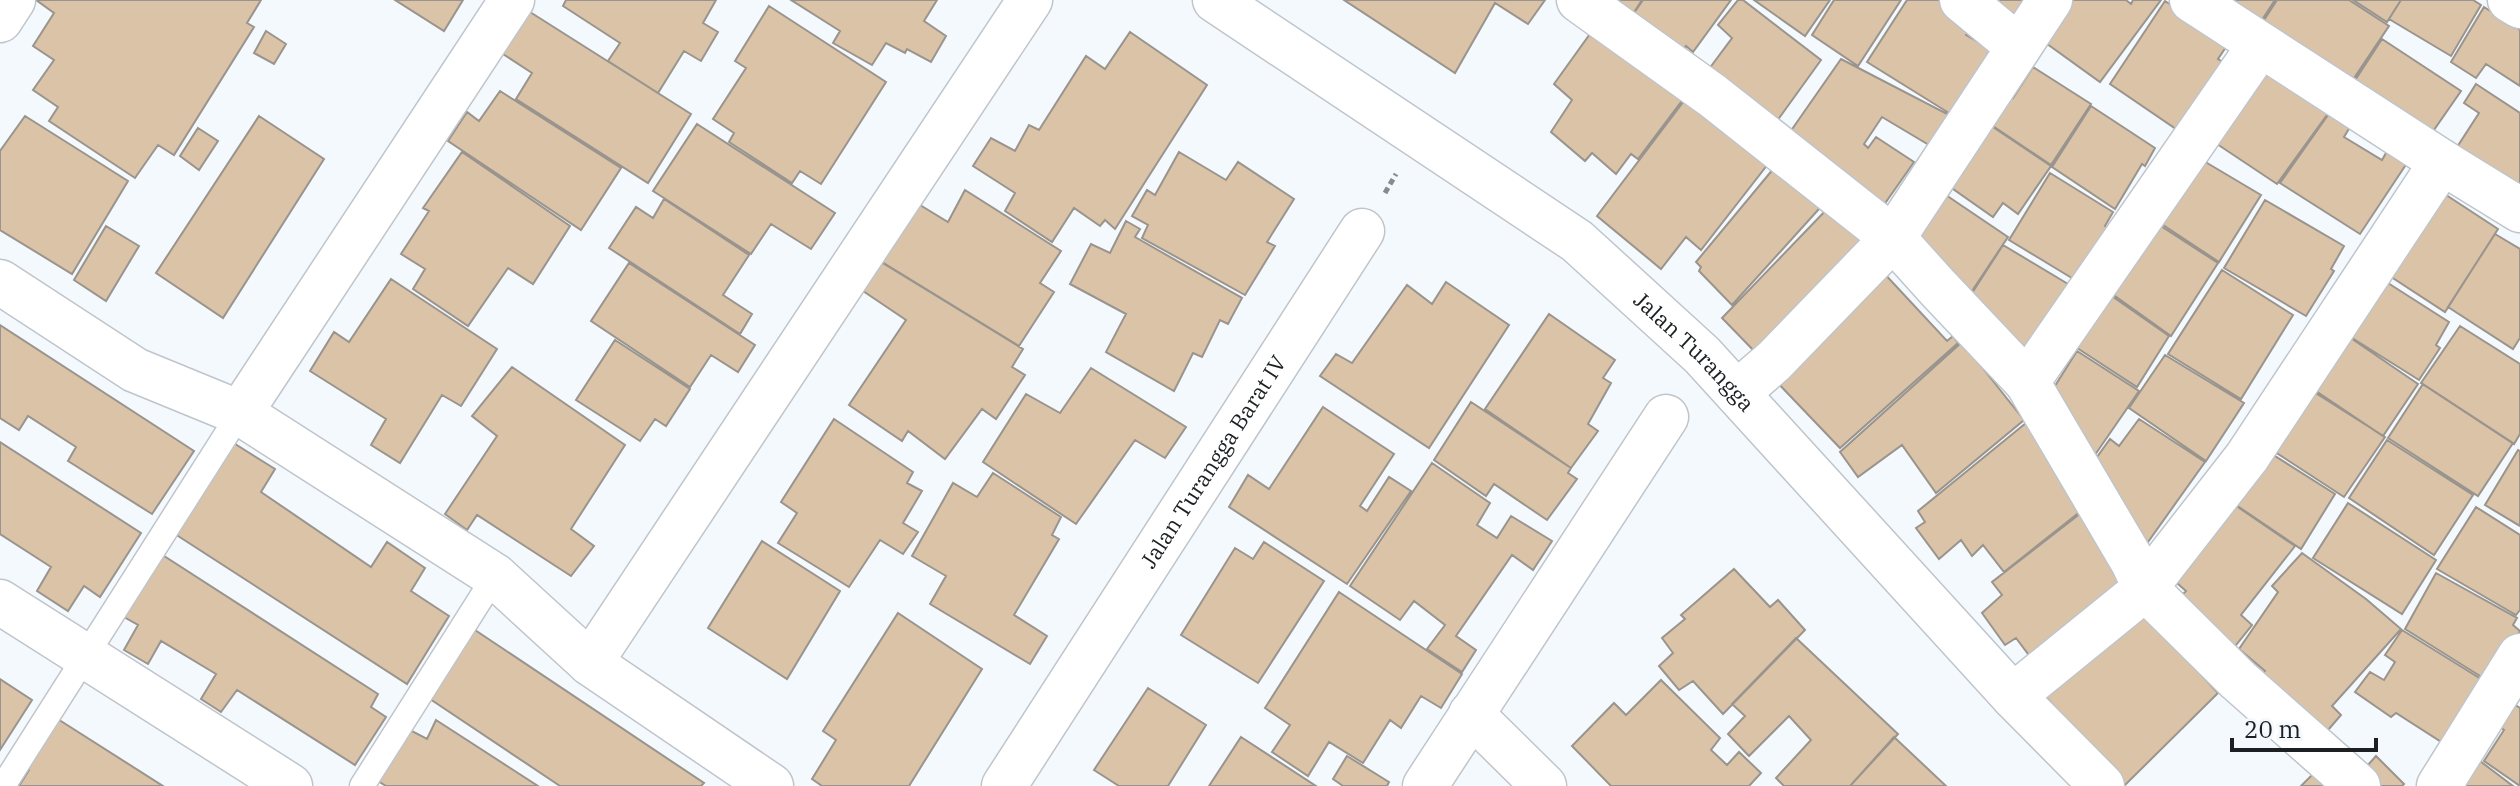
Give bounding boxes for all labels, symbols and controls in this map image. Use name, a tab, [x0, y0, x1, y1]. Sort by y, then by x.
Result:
street label: Jalan Turangga	[1628, 285, 1761, 417]
street label: Jalan Turangga Barat IV	[1134, 349, 1292, 573]
scale bar	[2232, 702, 2376, 752]
text: 20 m	[2244, 713, 2301, 745]

